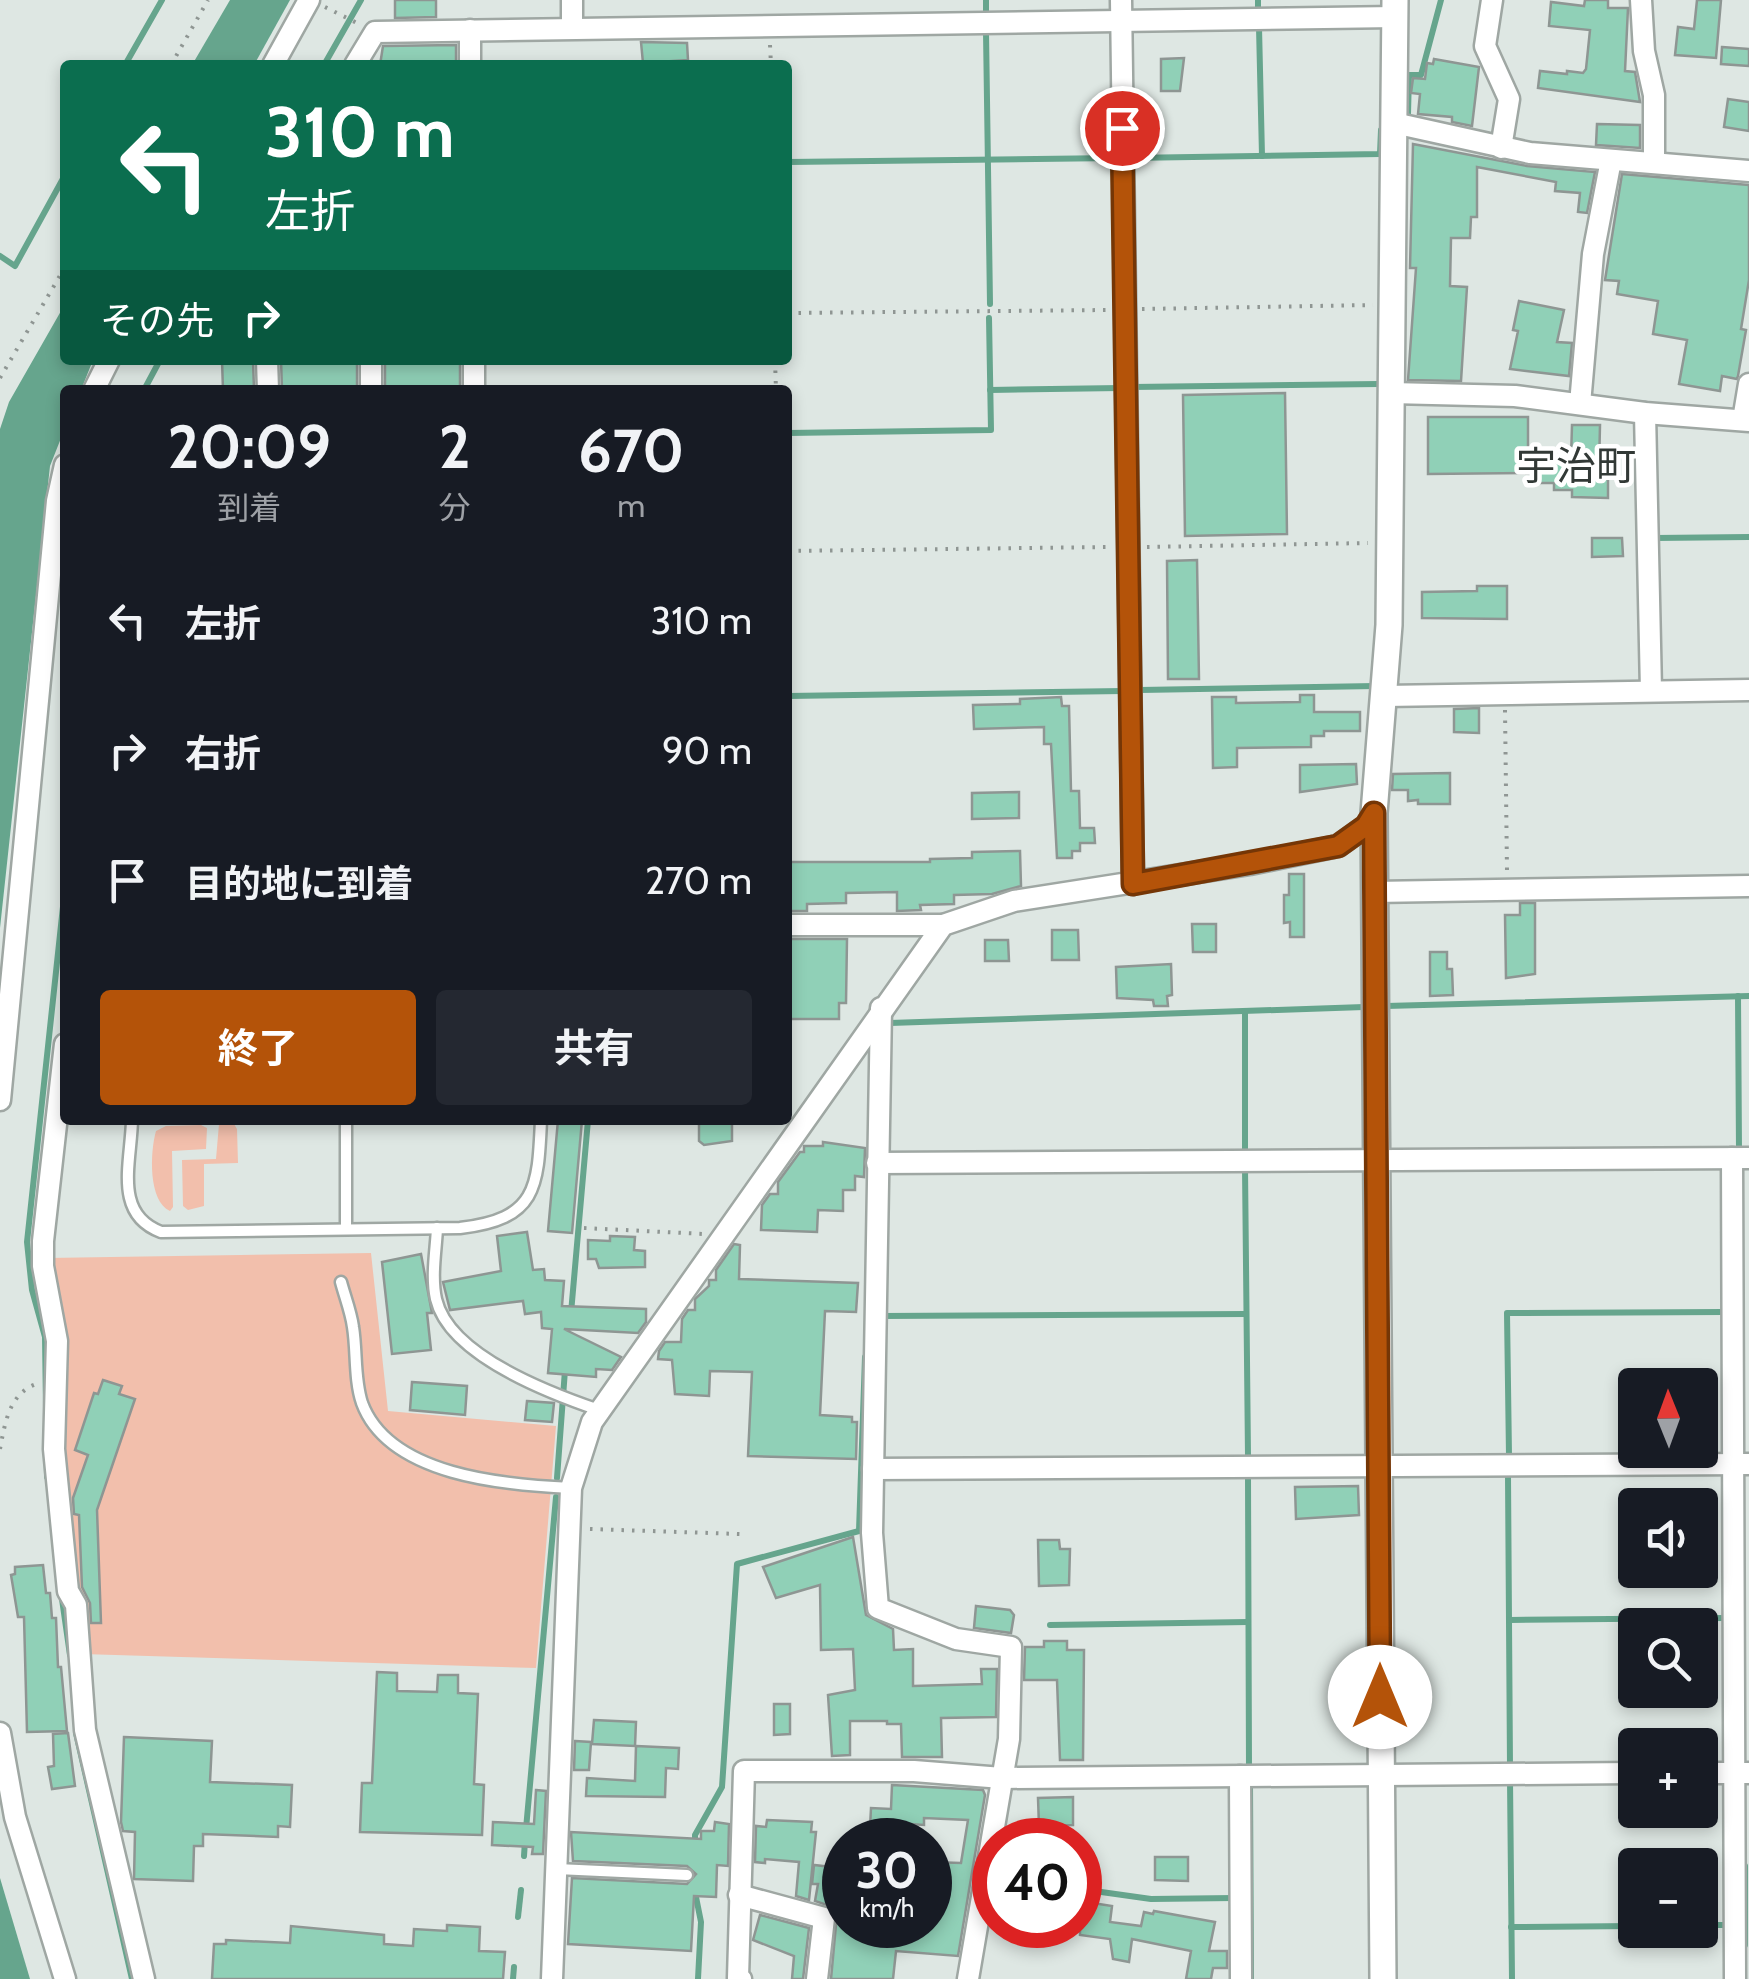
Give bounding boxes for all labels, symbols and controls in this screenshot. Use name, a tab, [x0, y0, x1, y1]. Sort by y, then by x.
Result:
pin	[1080, 86, 1165, 171]
text: 310 m	[265, 89, 455, 175]
icon: left	[100, 100, 230, 230]
icon: arrive	[1095, 101, 1150, 156]
text: 左折	[265, 184, 355, 238]
icon: right	[234, 290, 289, 345]
text: その先	[100, 297, 214, 344]
text: 20:09	[168, 410, 331, 483]
text: 2	[439, 410, 471, 483]
text: 670	[578, 414, 684, 487]
district label: 宇治町	[1516, 441, 1636, 490]
text: m	[617, 486, 645, 525]
text: 到着	[217, 488, 281, 527]
text: 分	[439, 488, 471, 527]
icon: left	[100, 593, 155, 648]
text: 310 m	[651, 597, 752, 644]
text: 左折	[185, 600, 261, 647]
icon: right	[100, 723, 155, 778]
text: 90 m	[662, 727, 752, 774]
text: 右折	[185, 730, 261, 777]
icon: arrive	[100, 853, 155, 908]
text: 270 m	[645, 857, 752, 904]
text: 目的地に到着	[185, 860, 413, 907]
button: 終了	[100, 990, 416, 1105]
button: 共有	[436, 990, 752, 1105]
north arrow	[1618, 1368, 1718, 1468]
map controls	[1618, 1368, 1718, 1948]
button: sound	[1618, 1488, 1718, 1588]
button: search	[1618, 1608, 1718, 1708]
position arrow	[1328, 1645, 1432, 1749]
button: +	[1618, 1728, 1718, 1828]
speed limit sign: 40	[972, 1818, 1102, 1948]
text: 30	[856, 1840, 918, 1901]
button: −	[1618, 1848, 1718, 1948]
text: km/h	[860, 1893, 914, 1923]

